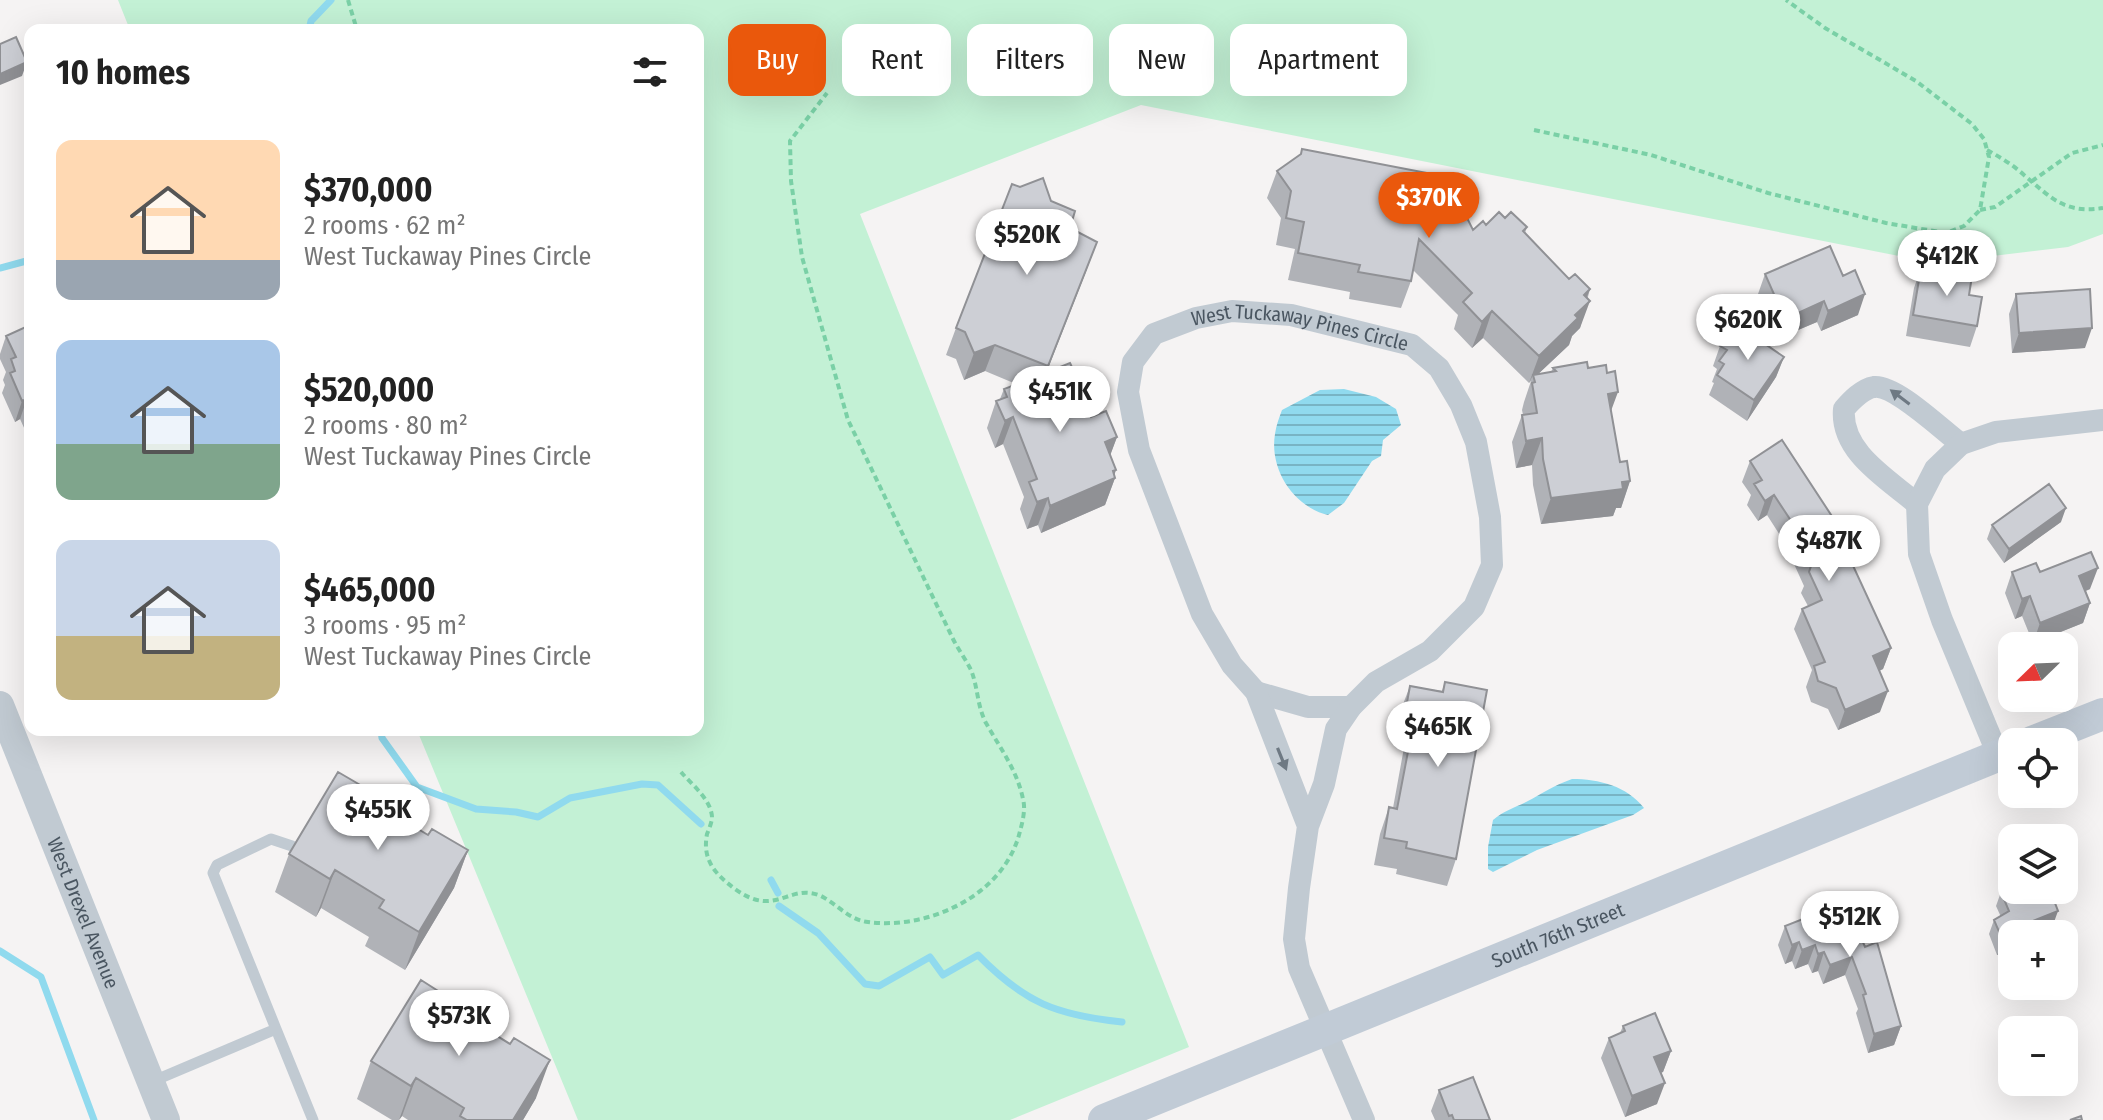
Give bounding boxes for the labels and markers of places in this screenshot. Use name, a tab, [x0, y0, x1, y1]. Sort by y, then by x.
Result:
pin: $370K	[1373, 172, 1485, 240]
pin: $520K	[971, 209, 1083, 277]
pin: $412K	[1891, 230, 2003, 298]
pin: $620K	[1692, 294, 1804, 362]
pin: $451K	[1004, 366, 1116, 434]
pin: $487K	[1773, 515, 1885, 583]
pin: $465K	[1382, 701, 1494, 769]
pin: $455K	[322, 784, 434, 852]
pin: $512K	[1794, 891, 1906, 959]
pin: $573K	[403, 990, 515, 1058]

